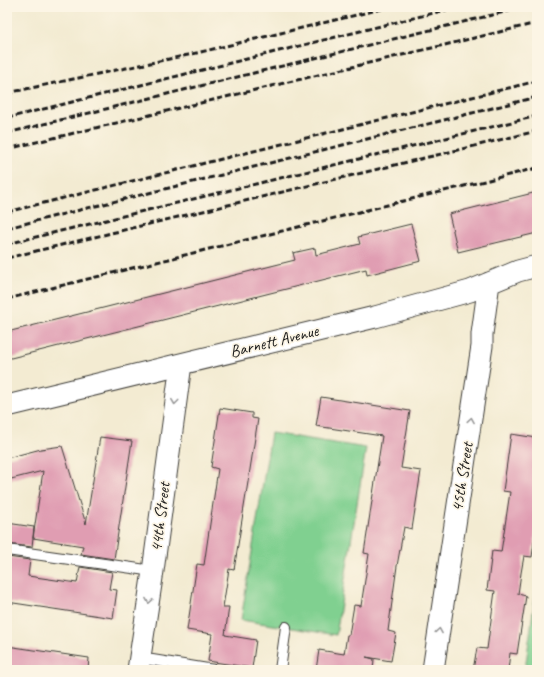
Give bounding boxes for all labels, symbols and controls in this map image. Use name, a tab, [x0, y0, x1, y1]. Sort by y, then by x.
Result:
street label: Barnett Avenue	[228, 320, 322, 362]
one-way arrow	[171, 399, 180, 405]
one-way arrow	[466, 417, 475, 423]
street label: 45th Street	[446, 439, 478, 513]
street label: 44th Street	[145, 479, 175, 553]
one-way arrow	[145, 598, 154, 604]
one-way arrow	[434, 628, 443, 635]

